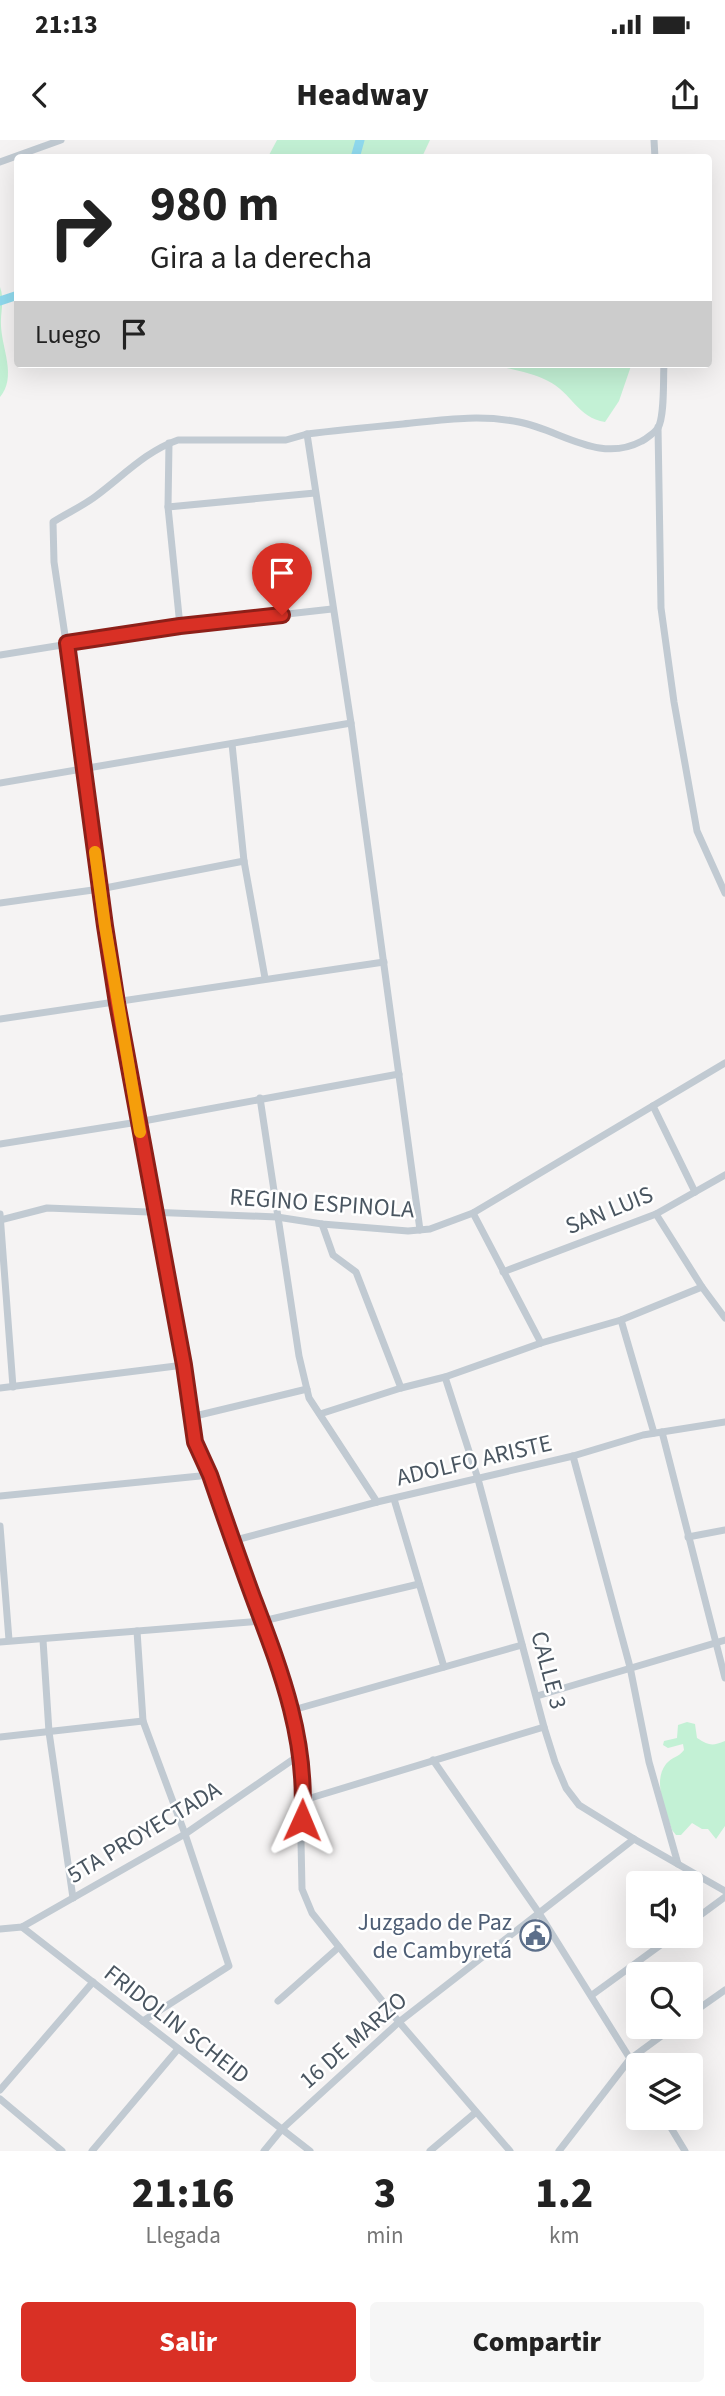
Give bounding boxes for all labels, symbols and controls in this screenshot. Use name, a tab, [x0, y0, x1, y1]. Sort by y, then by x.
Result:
text: 21:13	[35, 6, 98, 43]
text: Headway	[296, 72, 429, 118]
icon: back	[21, 76, 59, 114]
icon: share	[666, 76, 704, 114]
text: 980 m	[150, 170, 279, 240]
icon: right	[35, 182, 126, 273]
text: Gira a la derecha	[150, 235, 372, 281]
icon: arrive	[115, 315, 153, 353]
text: Luego	[35, 316, 101, 353]
pin	[252, 543, 312, 615]
icon: arrive	[263, 554, 301, 592]
street label: SAN LUIS	[560, 1177, 658, 1244]
street label: REGINO ESPINOLA	[228, 1180, 416, 1227]
street label: ADOLFO ARISTE	[393, 1426, 555, 1495]
street label: CALLE 3	[521, 1627, 576, 1713]
street label: 5TA PROYECTADA	[61, 1773, 228, 1892]
position arrow	[265, 1783, 339, 1857]
map controls	[626, 1871, 703, 2130]
button: sound	[626, 1871, 703, 1948]
place label: Juzgado de Paz de Cambyretá	[358, 1905, 512, 1968]
public building icon: Juzgado de Paz de Cambyretá	[518, 1919, 552, 1953]
street label: FRIDOLIN SCHEID	[96, 1956, 257, 2093]
button: search	[626, 1962, 703, 2039]
street label: 16 DE MARZO	[292, 1983, 415, 2097]
button: layers	[626, 2053, 703, 2130]
text: 21:16	[132, 2164, 235, 2224]
text: 3	[374, 2164, 396, 2224]
text: 1.2	[535, 2164, 593, 2224]
text: Llegada	[145, 2219, 221, 2252]
text: min	[366, 2219, 404, 2252]
text: km	[549, 2219, 580, 2252]
button: Salir	[21, 2302, 356, 2382]
button: Compartir	[370, 2302, 704, 2382]

